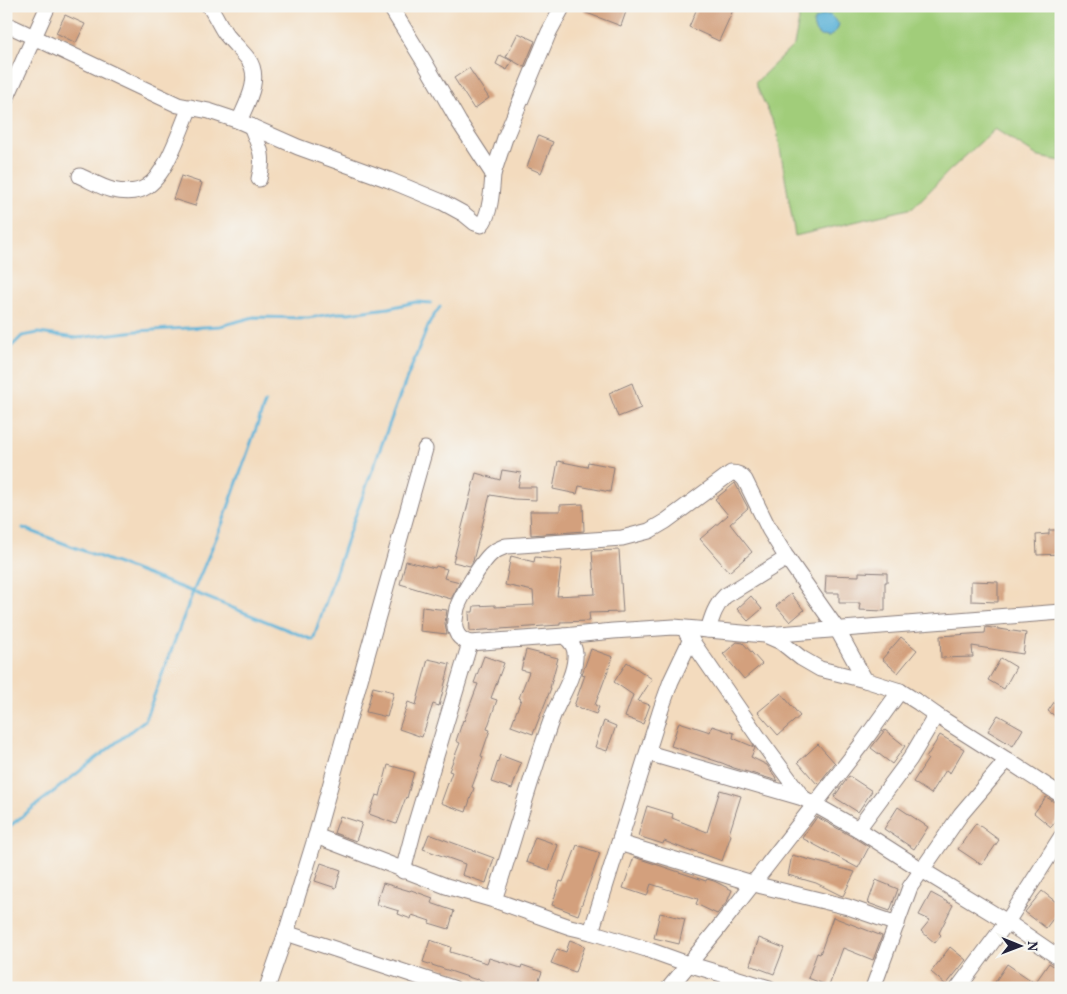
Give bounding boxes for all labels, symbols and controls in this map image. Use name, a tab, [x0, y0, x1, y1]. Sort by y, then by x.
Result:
north arrow	[994, 922, 1044, 972]
text: N	[1022, 941, 1041, 951]

